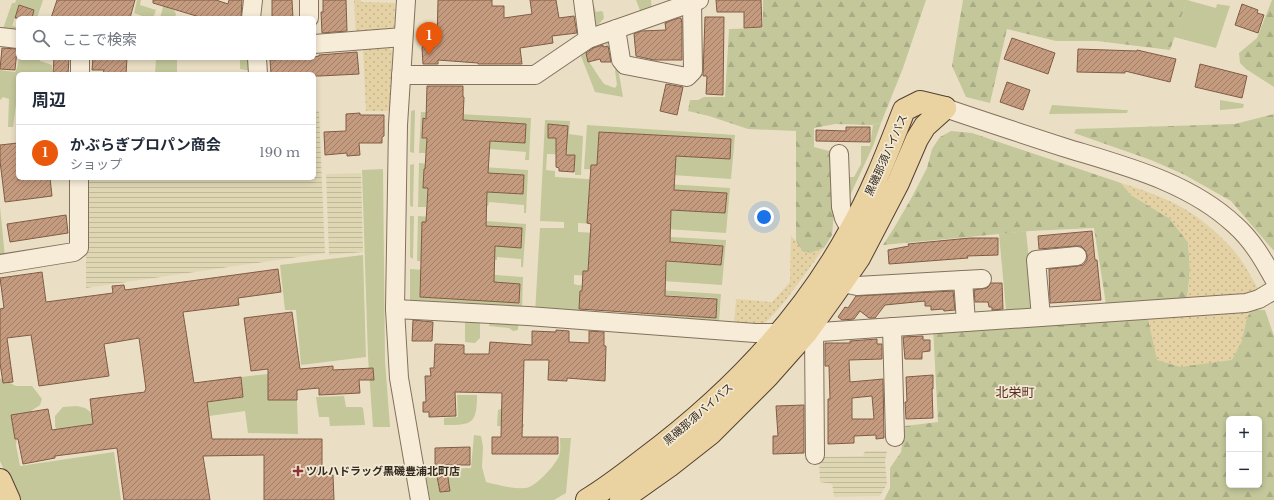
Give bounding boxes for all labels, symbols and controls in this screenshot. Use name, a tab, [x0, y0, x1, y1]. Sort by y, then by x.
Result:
search box	[16, 16, 316, 60]
pin: 1	[416, 22, 442, 55]
icon: search	[30, 27, 52, 49]
text: ここで検索	[62, 30, 137, 49]
text: 周辺	[32, 90, 66, 111]
street label: 黒磯那須バイパス	[862, 112, 910, 198]
text: かぶらぎプロパン商会	[70, 135, 221, 154]
text: 1	[42, 144, 48, 161]
text: 190 m	[259, 144, 300, 161]
text: ショップ	[70, 156, 122, 173]
your location	[754, 207, 774, 227]
street label: 黒磯那須バイパス	[660, 380, 736, 448]
district label: 北栄町	[995, 384, 1035, 401]
map controls	[1226, 416, 1262, 488]
button: +	[1226, 416, 1262, 452]
button: −	[1226, 452, 1262, 488]
place label: ツルハドラッグ黒磯豊浦北町店	[306, 464, 460, 478]
marker: ツルハドラッグ黒磯豊浦北町店	[293, 466, 303, 476]

